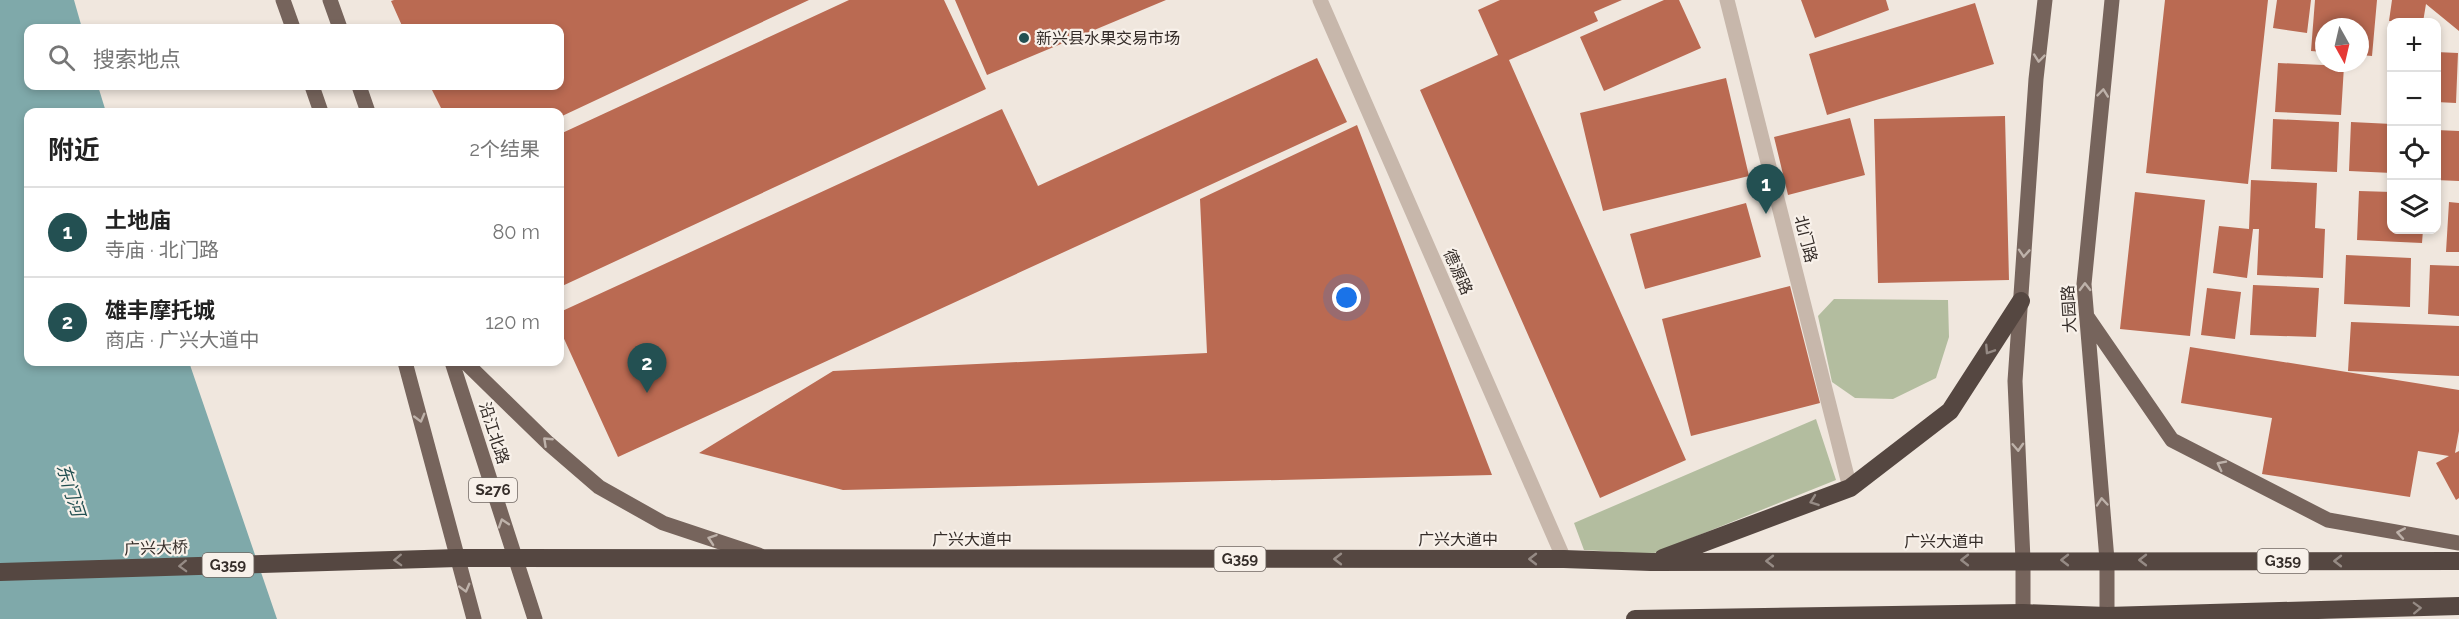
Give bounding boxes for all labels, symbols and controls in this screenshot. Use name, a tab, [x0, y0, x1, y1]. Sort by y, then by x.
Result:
north arrow	[2315, 18, 2369, 72]
map controls	[2387, 18, 2441, 234]
button: +	[2387, 18, 2441, 72]
search box	[24, 24, 564, 90]
place label: 新兴县水果交易市场	[1036, 29, 1180, 48]
marker: 新兴县水果交易市场	[1017, 31, 1031, 45]
icon: search	[45, 41, 78, 74]
text: 搜索地点	[93, 46, 181, 72]
one-way arrow	[2033, 54, 2045, 63]
button: −	[2387, 72, 2441, 126]
one-way arrow	[2096, 88, 2109, 97]
button: locate	[2387, 126, 2441, 180]
text: 附近	[48, 135, 100, 165]
text: 2个结果	[470, 137, 540, 161]
pin: 1	[1746, 164, 1786, 214]
button: layers	[2387, 180, 2441, 234]
text: 土地庙	[105, 207, 171, 233]
street label: 北门路	[1791, 213, 1821, 265]
text: 1	[63, 220, 72, 244]
text: 80 m	[492, 220, 540, 244]
text: 寺庙 · 北门路	[105, 238, 219, 262]
street label: 德源路	[1440, 246, 1476, 298]
one-way arrow	[2018, 248, 2031, 257]
one-way arrow	[2079, 282, 2091, 291]
your location	[1332, 283, 1361, 312]
street label: 大园路	[2058, 285, 2080, 333]
text: 雄丰摩托城	[105, 297, 215, 323]
text: 2	[62, 310, 73, 334]
text: 120 m	[485, 310, 540, 334]
text: 商店 · 广兴大道中	[105, 328, 259, 352]
one-way arrow	[1985, 343, 1996, 354]
pin: 2	[628, 344, 666, 393]
street label: 沿江北路	[475, 400, 513, 466]
one-way arrow	[413, 412, 425, 423]
one-way arrow	[543, 437, 553, 448]
one-way arrow	[2011, 443, 2024, 452]
water label: 东门河	[53, 461, 90, 522]
one-way arrow	[2217, 461, 2227, 472]
road number: S276	[469, 478, 517, 502]
one-way arrow	[1809, 494, 1820, 506]
one-way arrow	[2096, 497, 2109, 507]
one-way arrow	[498, 519, 511, 529]
one-way arrow	[2397, 527, 2407, 540]
street label: 广兴大道中	[932, 530, 1012, 549]
street label: 广兴大道中	[1418, 530, 1498, 549]
street label: 广兴大道中	[1904, 532, 1984, 551]
one-way arrow	[707, 534, 718, 547]
street label: 广兴大桥	[124, 537, 188, 559]
road number: G359	[1214, 547, 1266, 571]
road number: G359	[2258, 549, 2308, 573]
road number: G359	[202, 553, 254, 577]
one-way arrow	[394, 553, 403, 566]
one-way arrow	[1333, 553, 1342, 565]
one-way arrow	[1528, 553, 1537, 565]
one-way arrow	[1960, 554, 1969, 566]
one-way arrow	[2061, 554, 2070, 566]
one-way arrow	[2138, 554, 2147, 566]
one-way arrow	[1765, 555, 1774, 567]
one-way arrow	[2333, 555, 2342, 567]
one-way arrow	[178, 560, 187, 573]
one-way arrow	[458, 583, 471, 593]
one-way arrow	[2413, 601, 2422, 614]

